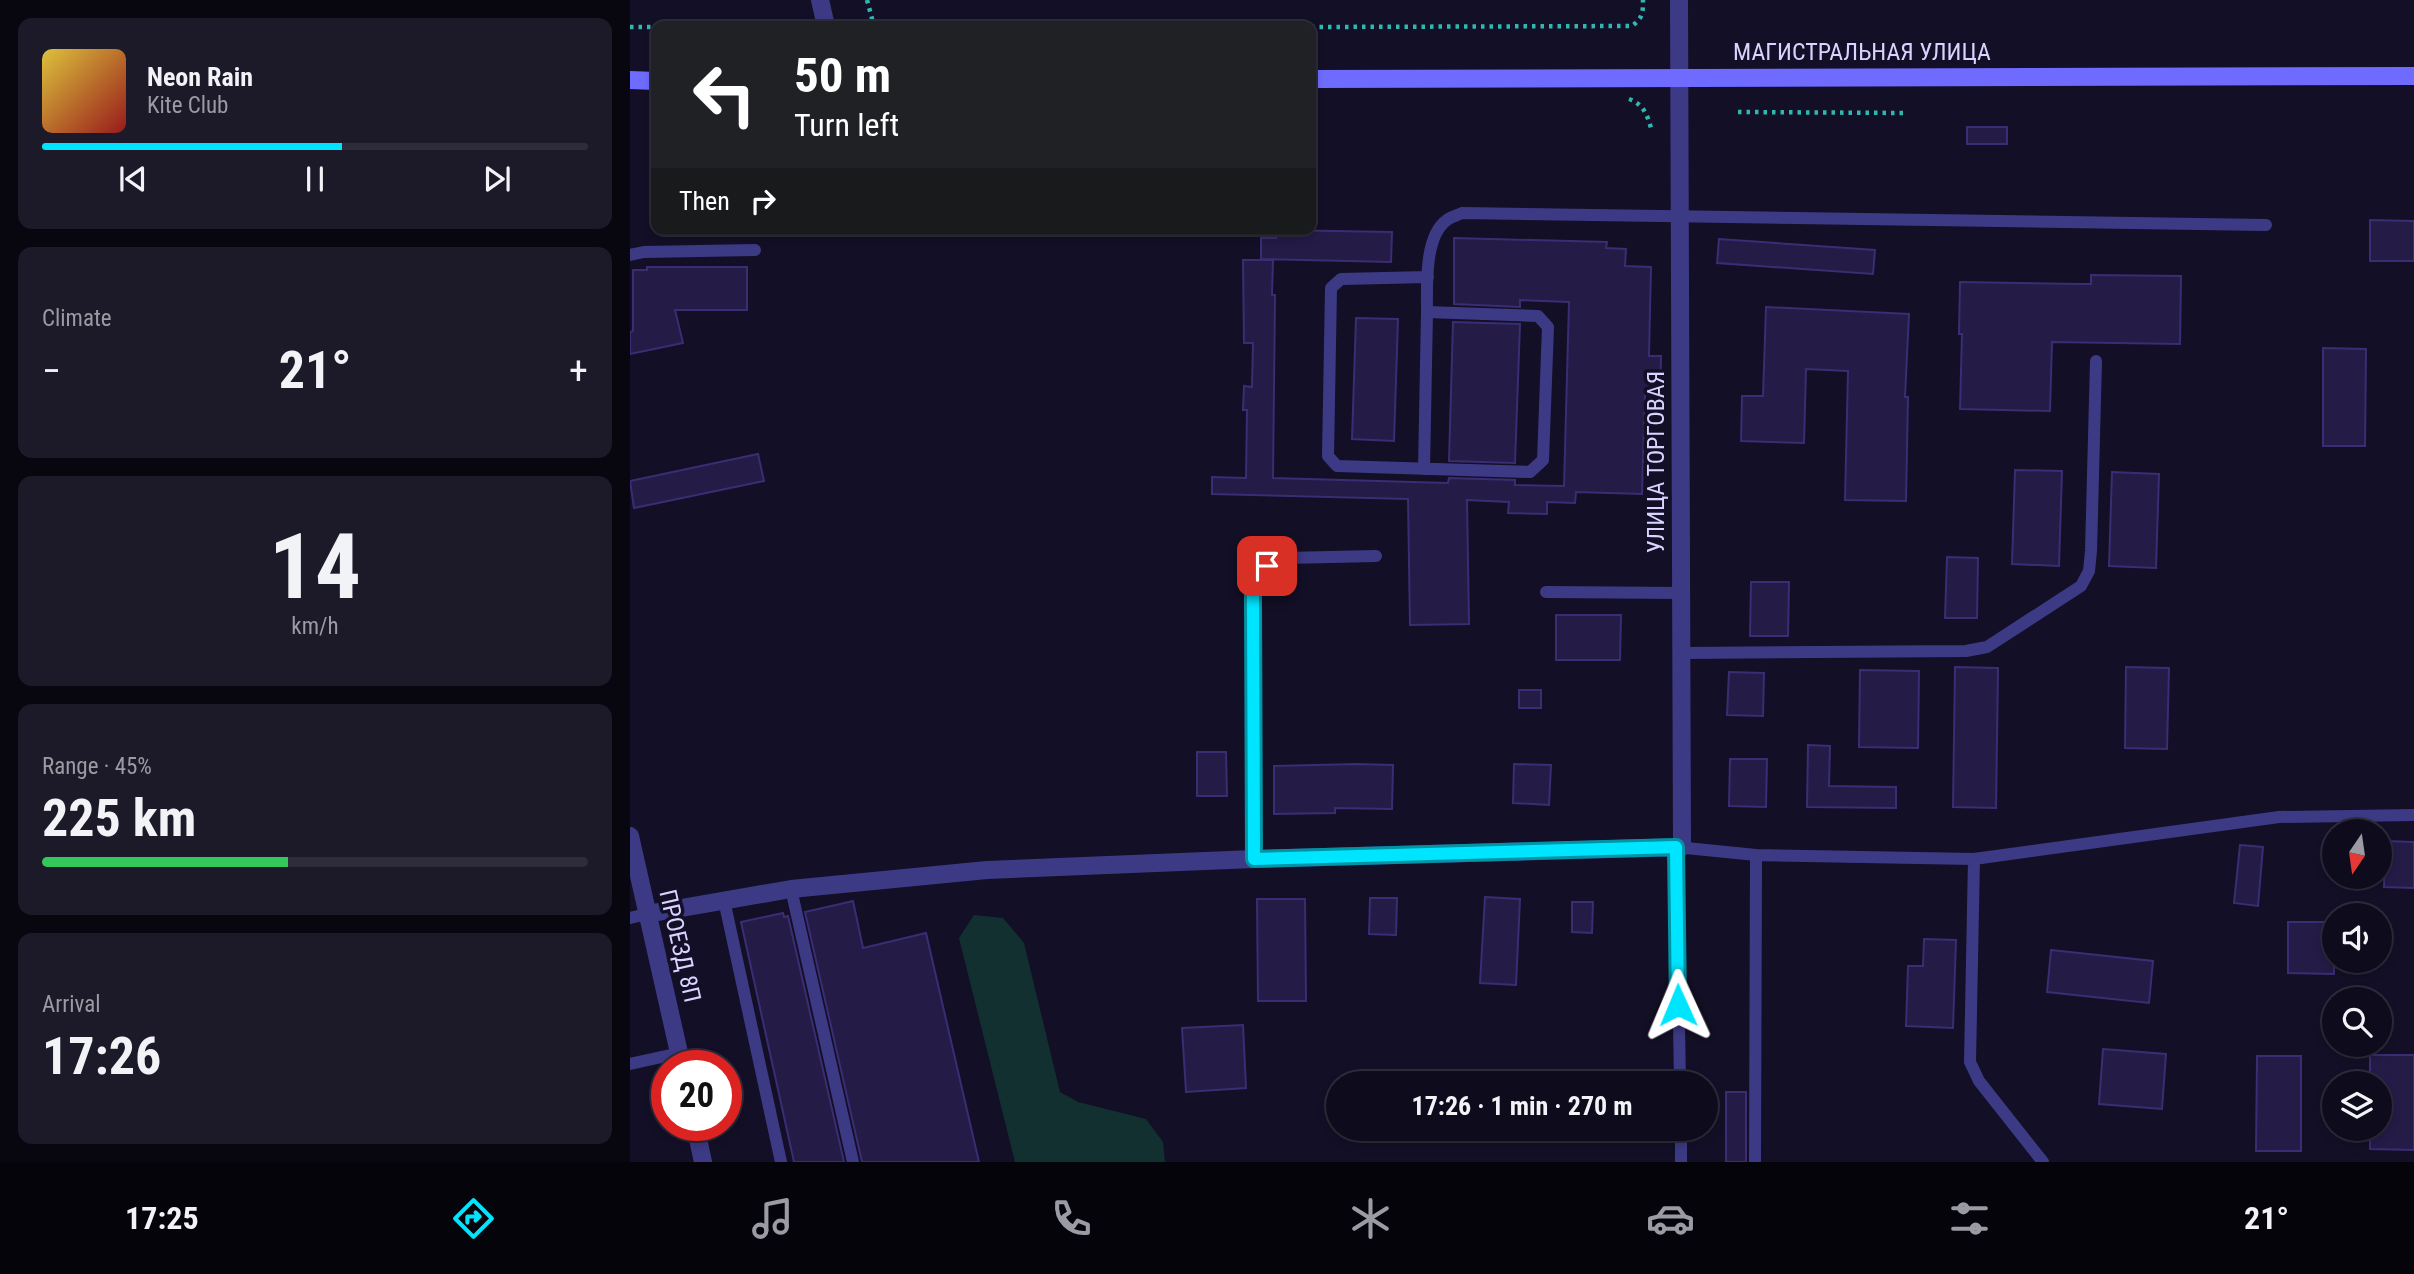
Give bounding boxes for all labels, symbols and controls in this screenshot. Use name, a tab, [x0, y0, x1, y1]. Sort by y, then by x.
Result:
street label: МАГИСТРАЛЬНАЯ УЛИЦА	[1733, 38, 1991, 66]
text: 50 m	[794, 47, 891, 104]
icon: left	[679, 49, 770, 140]
text: Neon Rain	[147, 62, 253, 92]
text: Kite Club	[147, 92, 228, 119]
text: Turn left	[794, 106, 899, 144]
icon: previous	[114, 160, 152, 198]
icon: pause	[296, 160, 334, 198]
icon: next	[478, 160, 516, 198]
icon: right	[744, 182, 782, 220]
text: Then	[679, 186, 730, 216]
text: Climate	[42, 305, 112, 332]
text: 21°	[279, 340, 351, 401]
text: −	[42, 349, 61, 393]
text: +	[569, 349, 588, 393]
street label: УЛИЦА ТОРГОВАЯ	[1642, 371, 1670, 553]
text: 14	[269, 514, 361, 620]
pin	[1237, 536, 1297, 596]
icon: arrive	[1248, 547, 1286, 585]
text: km/h	[291, 613, 339, 640]
text: Range · 45%	[42, 753, 152, 780]
text: 225 km	[42, 788, 196, 849]
north arrow	[2322, 819, 2392, 889]
map controls	[2322, 819, 2392, 1141]
street label: ПРОЕЗД 8П	[653, 887, 707, 1005]
button: sound	[2322, 903, 2392, 973]
position arrow	[1641, 968, 1715, 1042]
button: search	[2322, 987, 2392, 1057]
text: Arrival	[42, 991, 101, 1018]
text: 17:26	[42, 1026, 161, 1087]
speed limit sign: 20	[651, 1050, 742, 1141]
button: layers	[2322, 1071, 2392, 1141]
text: 17:26 · 1 min · 270 m	[1412, 1091, 1632, 1121]
icon: directions	[449, 1194, 498, 1243]
icon: music	[748, 1194, 797, 1243]
icon: phone	[1047, 1194, 1096, 1243]
icon: climate	[1346, 1194, 1395, 1243]
icon: car	[1646, 1194, 1695, 1243]
icon: filters	[1945, 1194, 1994, 1243]
text: 17:25	[125, 1199, 199, 1237]
text: 21°	[2244, 1199, 2289, 1237]

